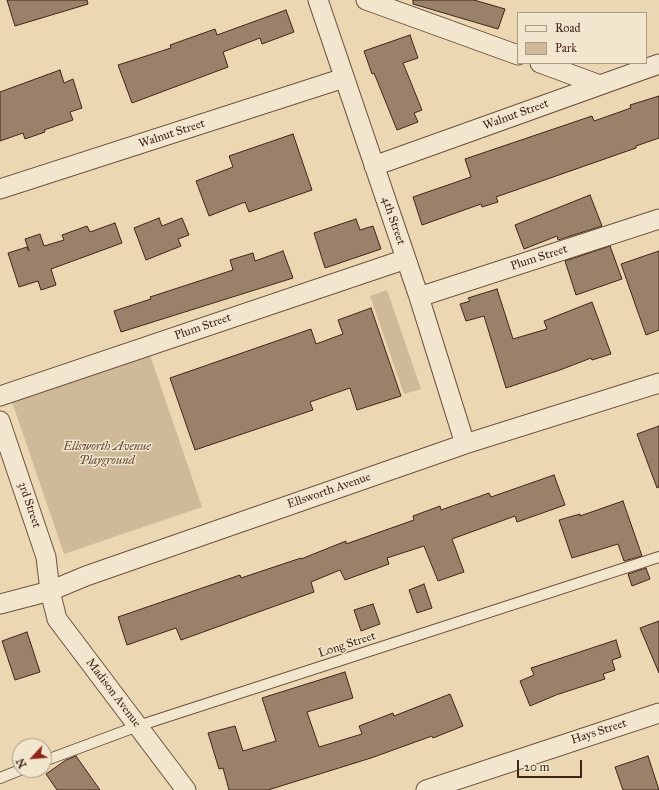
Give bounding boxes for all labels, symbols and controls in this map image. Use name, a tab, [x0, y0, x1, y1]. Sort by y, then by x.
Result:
legend	[517, 12, 647, 64]
text: Road	[555, 21, 581, 35]
text: Park	[555, 41, 577, 55]
street label: Walnut Street	[481, 97, 551, 133]
street label: Walnut Street	[137, 117, 207, 151]
street label: 4th Street	[378, 195, 408, 247]
street label: Plum Street	[509, 242, 569, 274]
street label: Plum Street	[173, 311, 233, 343]
park label: Ellsworth Avenue Playground	[63, 440, 151, 468]
street label: Ellsworth Avenue	[285, 470, 373, 512]
street label: 3rd Street	[14, 480, 44, 530]
street label: Long Street	[316, 629, 378, 661]
street label: Madison Avenue	[82, 656, 144, 730]
street label: Hays Street	[569, 716, 629, 748]
north arrow	[12, 738, 52, 778]
scale bar	[519, 752, 584, 778]
text: N	[14, 756, 30, 770]
text: 20 m	[524, 760, 550, 774]

